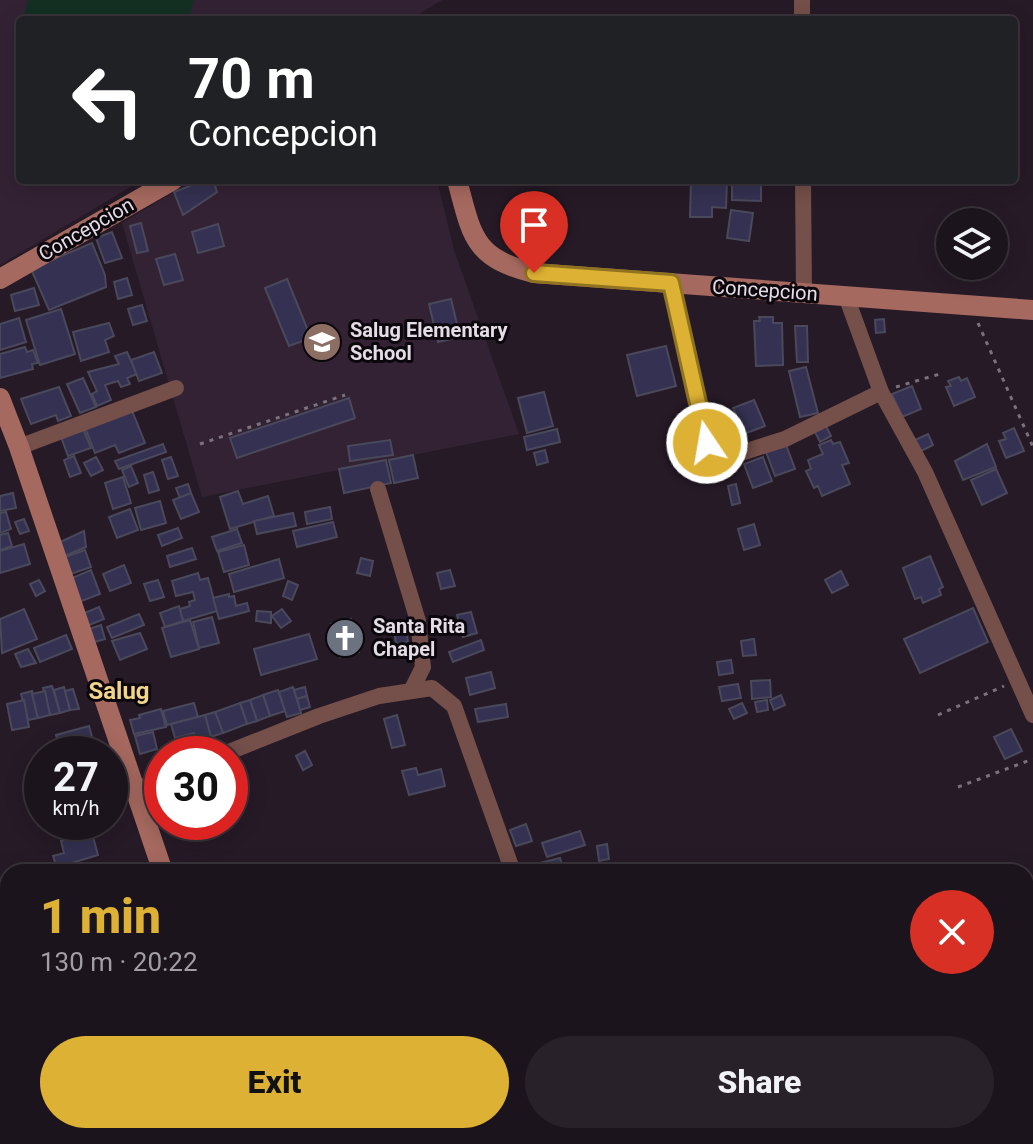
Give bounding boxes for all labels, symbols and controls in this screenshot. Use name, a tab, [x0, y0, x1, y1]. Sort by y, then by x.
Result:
text: 70 m	[188, 46, 315, 112]
icon: left	[56, 48, 160, 152]
text: Concepcion	[188, 113, 378, 155]
pin	[500, 191, 568, 273]
street label: Concepcion	[34, 192, 138, 266]
icon: arrive	[512, 203, 556, 247]
map controls	[936, 208, 1008, 280]
button: layers	[936, 208, 1008, 280]
street label: Concepcion	[712, 274, 818, 306]
place label: Salug Elementary School	[350, 318, 509, 365]
school or university icon: Salug Elementary School	[301, 321, 343, 363]
position arrow	[665, 401, 749, 485]
place label: Santa Rita Chapel	[373, 614, 466, 661]
church icon: Santa Rita Chapel	[324, 617, 366, 659]
district label: Salug	[88, 677, 150, 705]
speed limit sign: 30	[144, 736, 248, 840]
text: 27	[53, 754, 99, 801]
text: km/h	[53, 796, 99, 820]
text: 1 min	[40, 888, 161, 945]
button: close	[910, 890, 994, 974]
text: 130 m · 20:22	[40, 947, 198, 977]
button: Exit	[40, 1036, 509, 1128]
button: Share	[525, 1036, 994, 1128]

